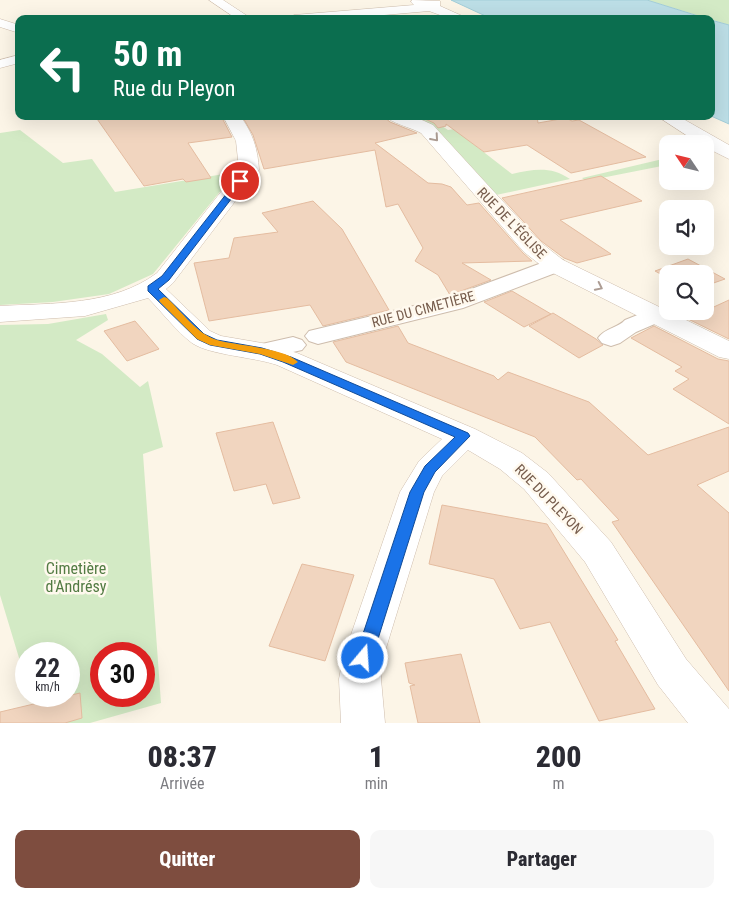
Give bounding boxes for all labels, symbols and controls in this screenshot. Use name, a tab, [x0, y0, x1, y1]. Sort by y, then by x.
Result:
text: 50 m	[113, 34, 182, 75]
icon: left	[30, 35, 95, 100]
text: Rue du Pleyon	[113, 76, 235, 101]
one-way arrow	[429, 132, 438, 141]
north arrow	[659, 135, 714, 190]
map controls	[659, 135, 714, 320]
pin	[219, 160, 261, 202]
icon: arrive	[226, 167, 254, 195]
street label: RUE DE L'ÉGLISE	[474, 184, 551, 262]
button: sound	[659, 200, 714, 255]
button: search	[659, 265, 714, 320]
one-way arrow	[594, 281, 603, 291]
street label: RUE DU CIMETIÈRE	[370, 287, 476, 330]
street label: RUE DU PLEYON	[512, 461, 586, 537]
park label: Cimetière d'Andrésy	[46, 559, 107, 596]
position arrow	[336, 631, 388, 683]
speed limit sign: 30	[90, 642, 155, 707]
text: 22	[35, 654, 60, 683]
text: km/h	[35, 680, 60, 694]
text: 08:37	[148, 739, 217, 774]
text: 1	[369, 739, 384, 774]
text: 200	[536, 739, 581, 774]
text: Arrivée	[160, 774, 205, 793]
text: min	[365, 774, 388, 793]
text: m	[553, 774, 565, 793]
button: Quitter	[15, 830, 360, 888]
button: Partager	[370, 830, 714, 888]

